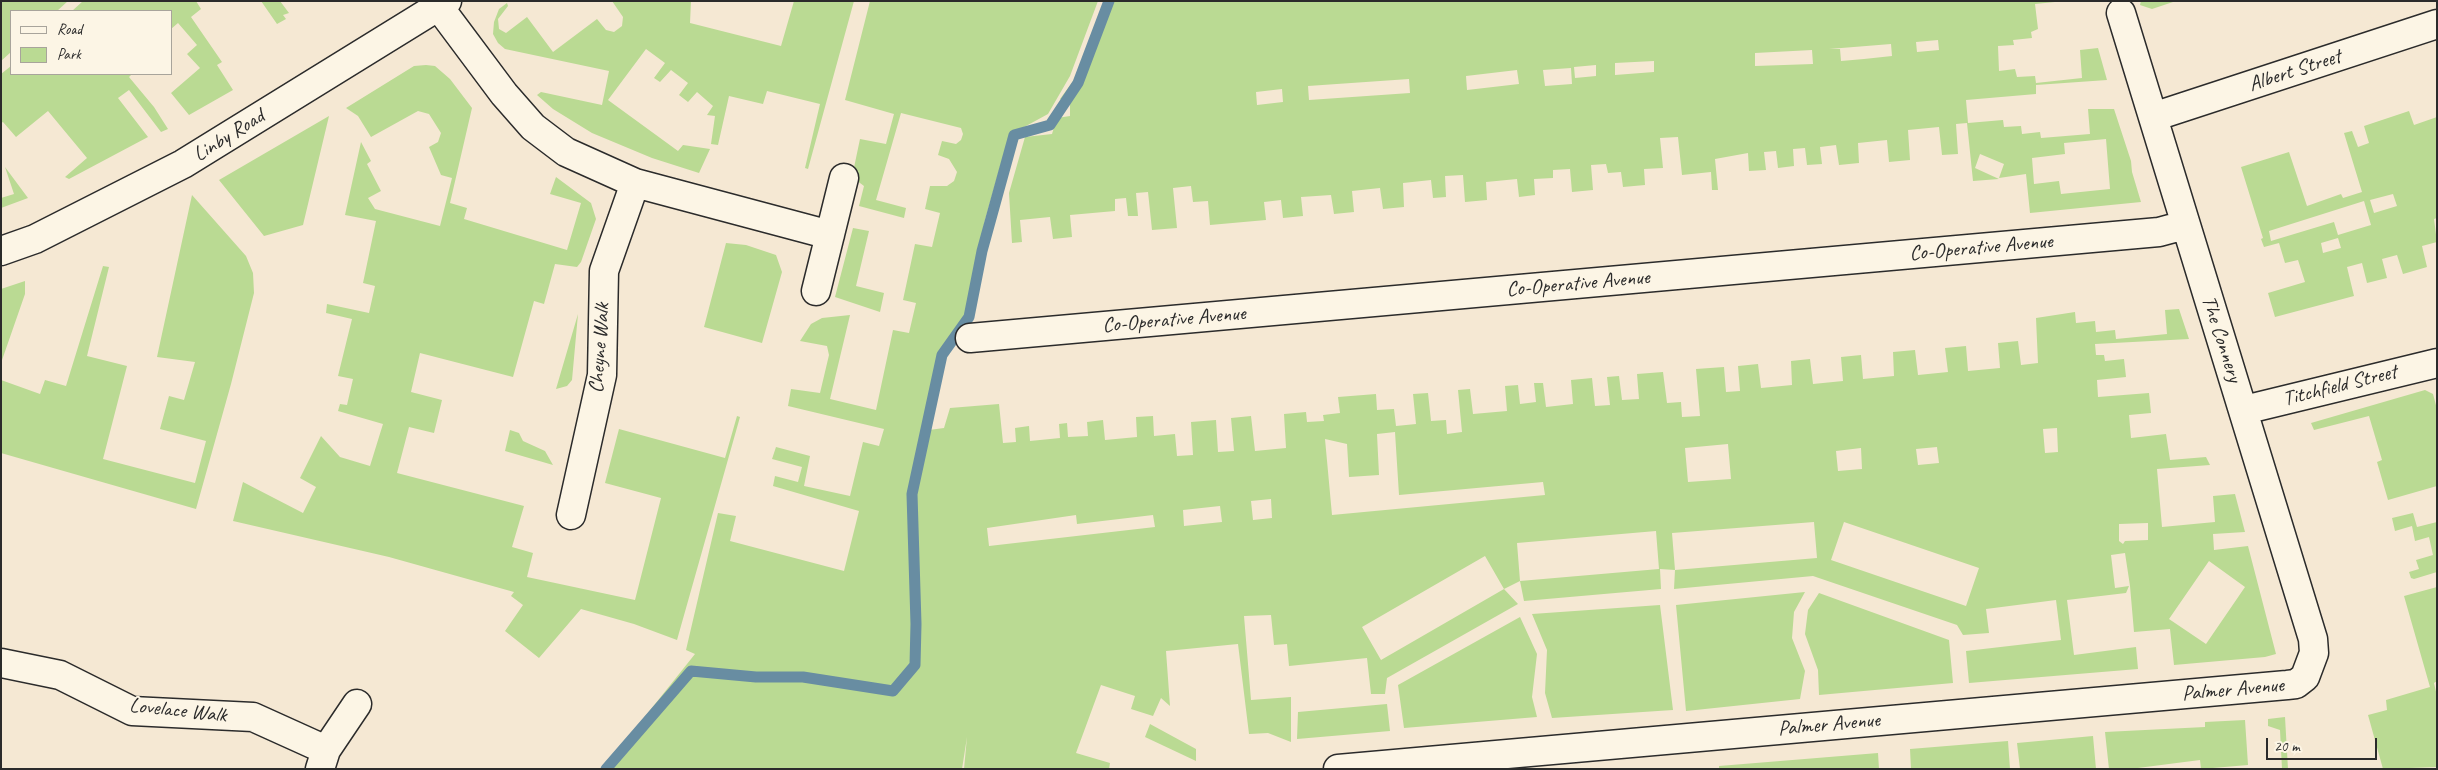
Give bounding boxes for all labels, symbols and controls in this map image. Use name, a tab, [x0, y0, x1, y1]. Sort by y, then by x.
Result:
legend	[10, 10, 172, 75]
text: Road	[57, 20, 82, 39]
street label: Albert Street	[2246, 44, 2344, 98]
text: Park	[57, 45, 81, 64]
street label: Linby Road	[189, 104, 269, 168]
street label: Co-Operative Avenue	[1908, 229, 2054, 267]
street label: Co-Operative Avenue	[1505, 265, 1651, 303]
street label: The Connery	[2195, 293, 2247, 385]
street label: Co-Operative Avenue	[1101, 301, 1247, 339]
street label: Cheyne Walk	[584, 302, 616, 394]
street label: Titchfield Street	[2280, 360, 2400, 412]
street label: Palmer Avenue	[2181, 673, 2285, 707]
street label: Lovelace Walk	[128, 693, 228, 729]
street label: Palmer Avenue	[1777, 708, 1881, 742]
scale bar	[2268, 728, 2379, 760]
text: 20 m	[2274, 737, 2300, 756]

